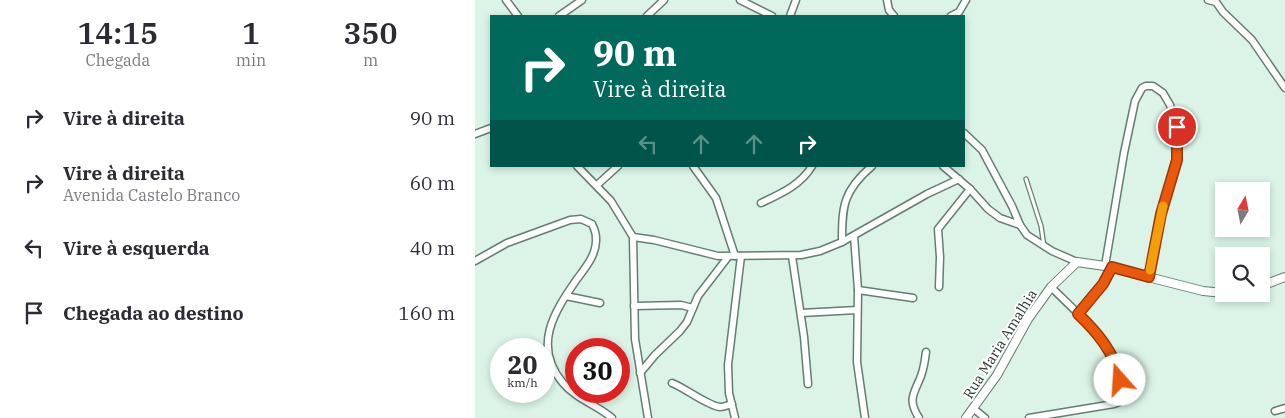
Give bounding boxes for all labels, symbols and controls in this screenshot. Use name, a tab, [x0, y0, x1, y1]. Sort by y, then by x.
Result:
text: 14:15	[77, 13, 158, 52]
text: 1	[242, 13, 260, 52]
text: 350	[344, 13, 398, 52]
text: 90 m	[593, 30, 677, 76]
icon: right	[510, 35, 575, 100]
text: Chegada	[85, 50, 150, 70]
text: min	[236, 50, 266, 70]
text: m	[363, 50, 378, 70]
text: Vire à direita	[593, 74, 726, 103]
icon: right	[20, 104, 48, 132]
text: Vire à direita	[63, 106, 185, 130]
text: 90 m	[410, 106, 455, 130]
pin	[1156, 106, 1198, 148]
icon: arrive	[1163, 113, 1191, 141]
icon: left	[634, 130, 662, 158]
icon: ahead	[687, 130, 715, 158]
icon: ahead	[740, 130, 768, 158]
icon: right	[793, 130, 821, 158]
text: Vire à direita	[63, 161, 185, 185]
icon: right	[20, 169, 48, 197]
text: 60 m	[410, 171, 455, 195]
north arrow	[1215, 182, 1270, 238]
map controls	[1215, 182, 1270, 302]
text: Avenida Castelo Branco	[63, 185, 240, 205]
icon: left	[20, 234, 48, 262]
text: Vire à esquerda	[63, 236, 210, 260]
text: 40 m	[410, 236, 455, 260]
button: search	[1215, 247, 1270, 302]
street label: Rua Maria Amalhia	[959, 286, 1041, 402]
icon: arrive	[20, 299, 48, 327]
text: Chegada ao destino	[63, 301, 244, 325]
text: 160 m	[398, 301, 455, 325]
speed limit sign: 30	[565, 338, 630, 403]
text: 20	[507, 348, 538, 381]
position arrow	[1093, 353, 1145, 405]
text: km/h	[507, 375, 538, 390]

